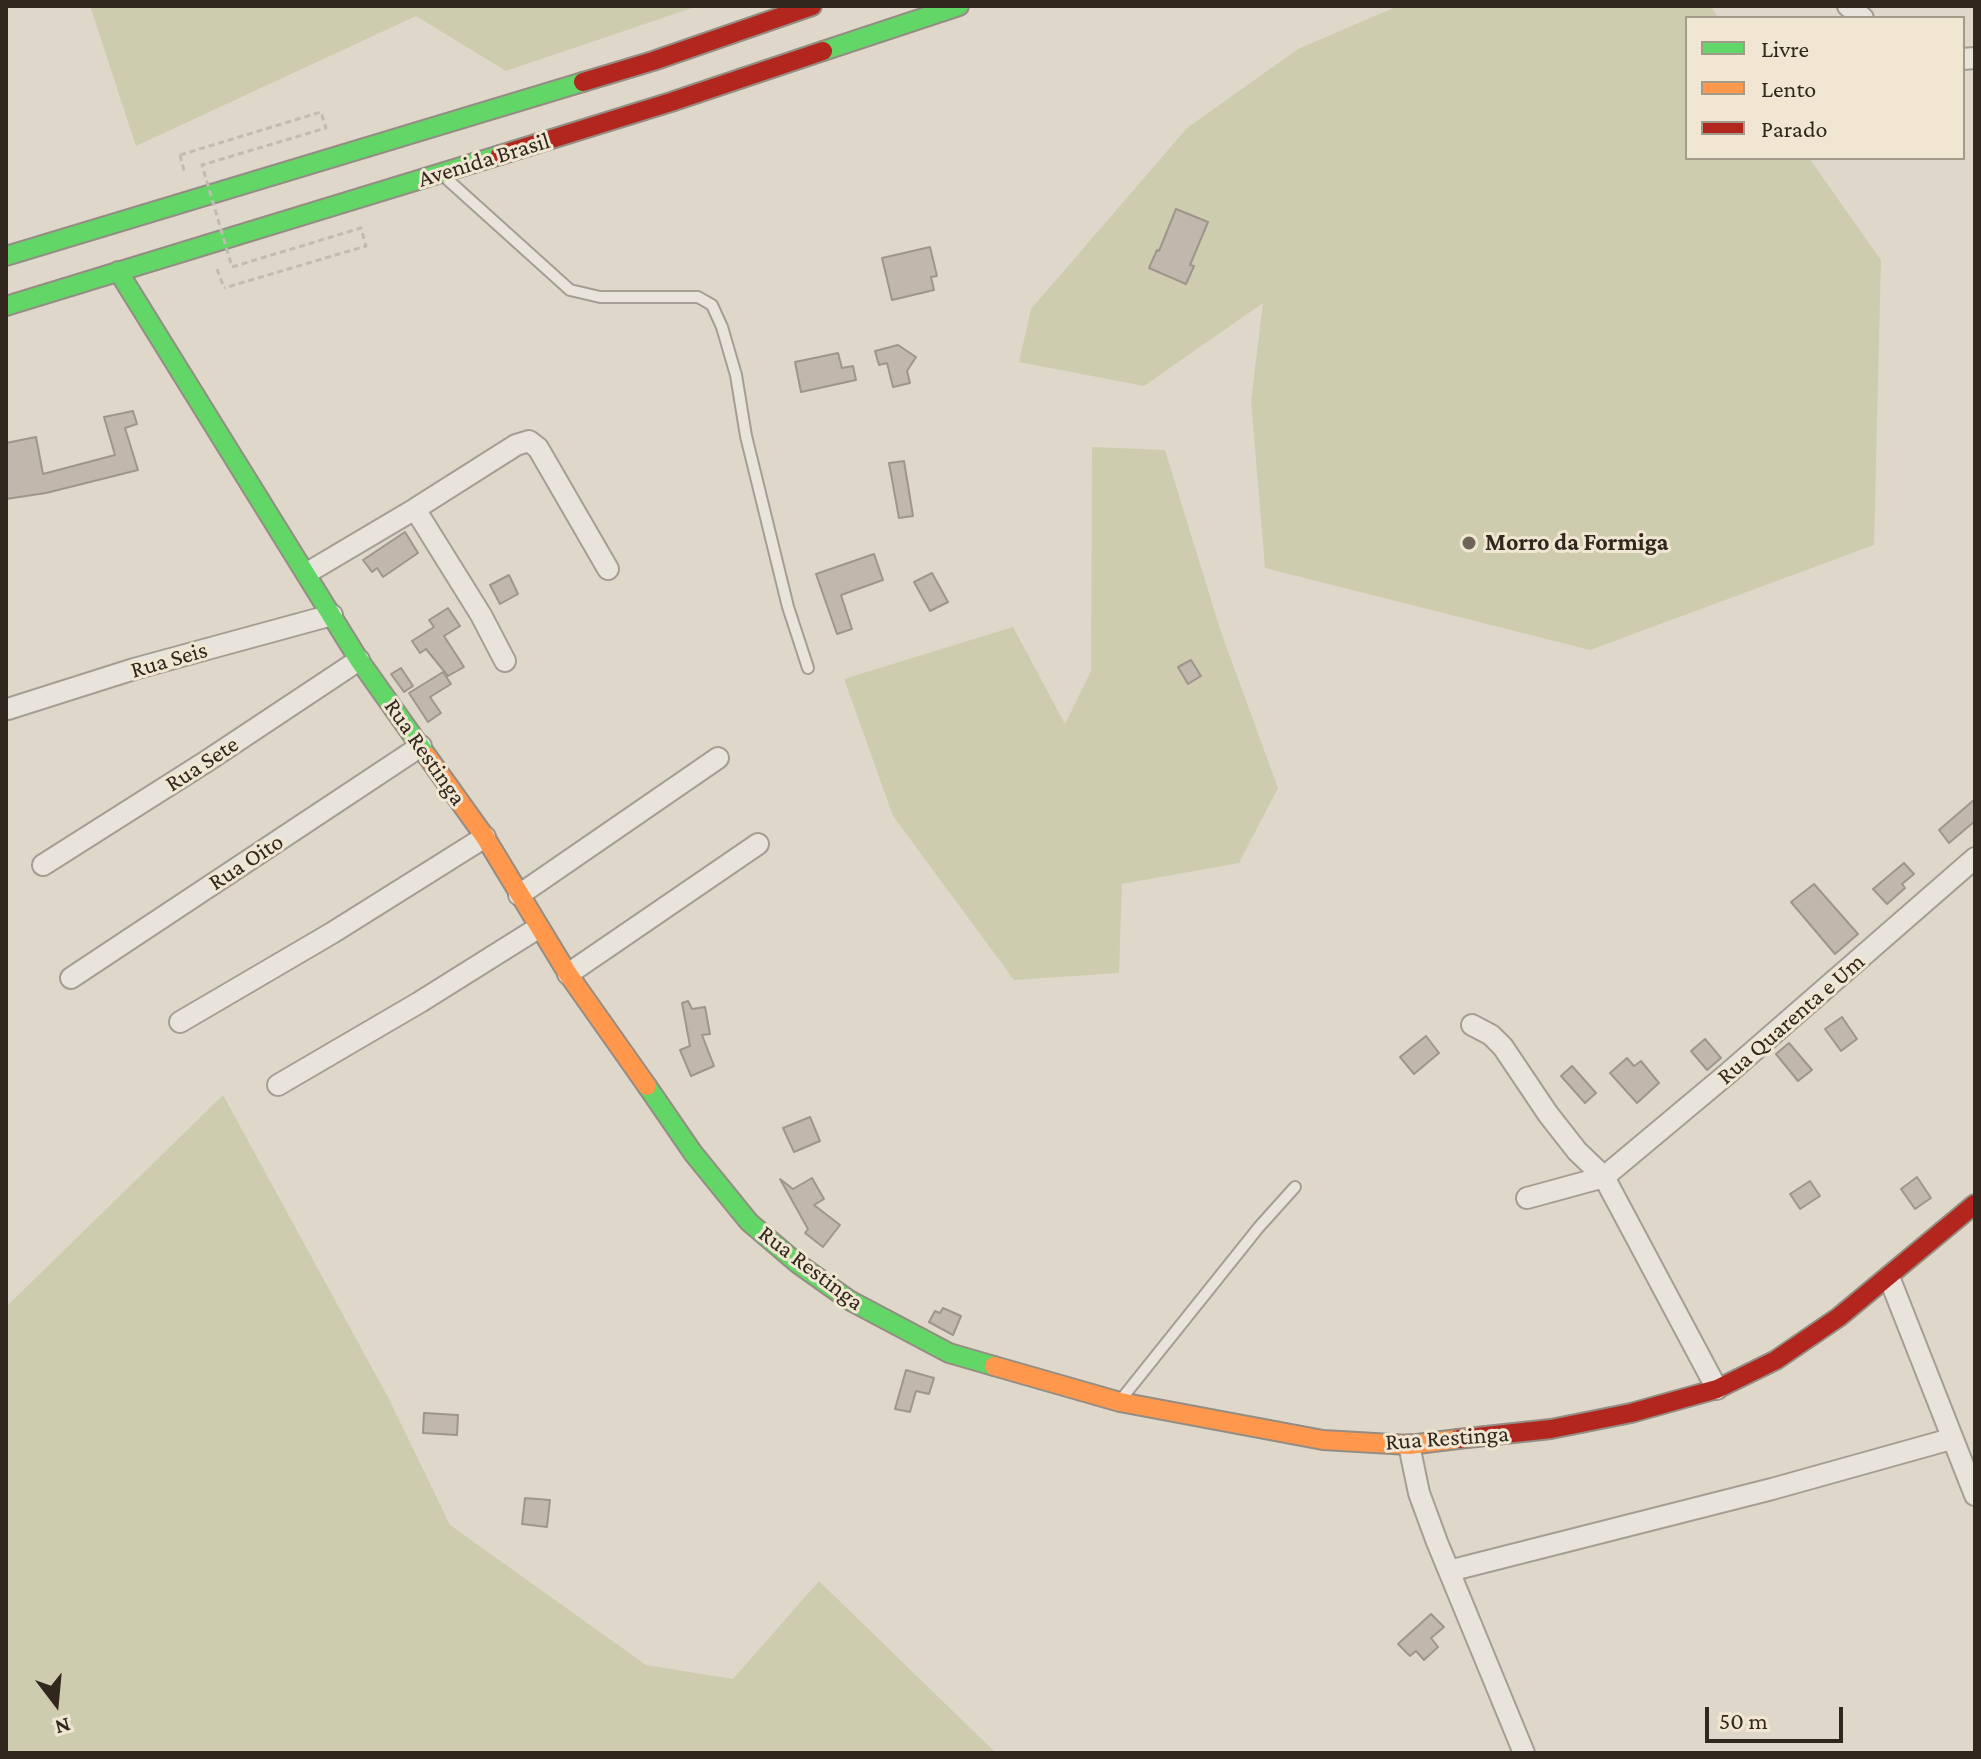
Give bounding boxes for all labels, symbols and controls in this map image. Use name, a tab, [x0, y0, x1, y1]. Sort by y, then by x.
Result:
legend	[1685, 16, 1965, 160]
text: Livre	[1761, 35, 1809, 62]
text: Lento	[1761, 75, 1816, 102]
text: Parado	[1761, 115, 1828, 142]
street label: Avenida Brasil	[415, 126, 553, 194]
place label: Morro da Formiga	[1485, 529, 1668, 557]
marker: Morro da Formiga	[1460, 534, 1478, 552]
street label: Rua Seis	[127, 635, 211, 685]
street label: Rua Restinga	[378, 693, 472, 811]
street label: Rua Sete	[160, 730, 244, 798]
street label: Rua Oito	[203, 827, 289, 897]
street label: Rua Quarenta e Um	[1711, 947, 1871, 1091]
street label: Rua Restinga	[753, 1219, 869, 1317]
street label: Rua Restinga	[1384, 1419, 1510, 1457]
north arrow	[16, 1663, 96, 1743]
scale bar	[1709, 1691, 1847, 1741]
text: 50 m	[1719, 1707, 1768, 1734]
text: N	[52, 1712, 73, 1741]

